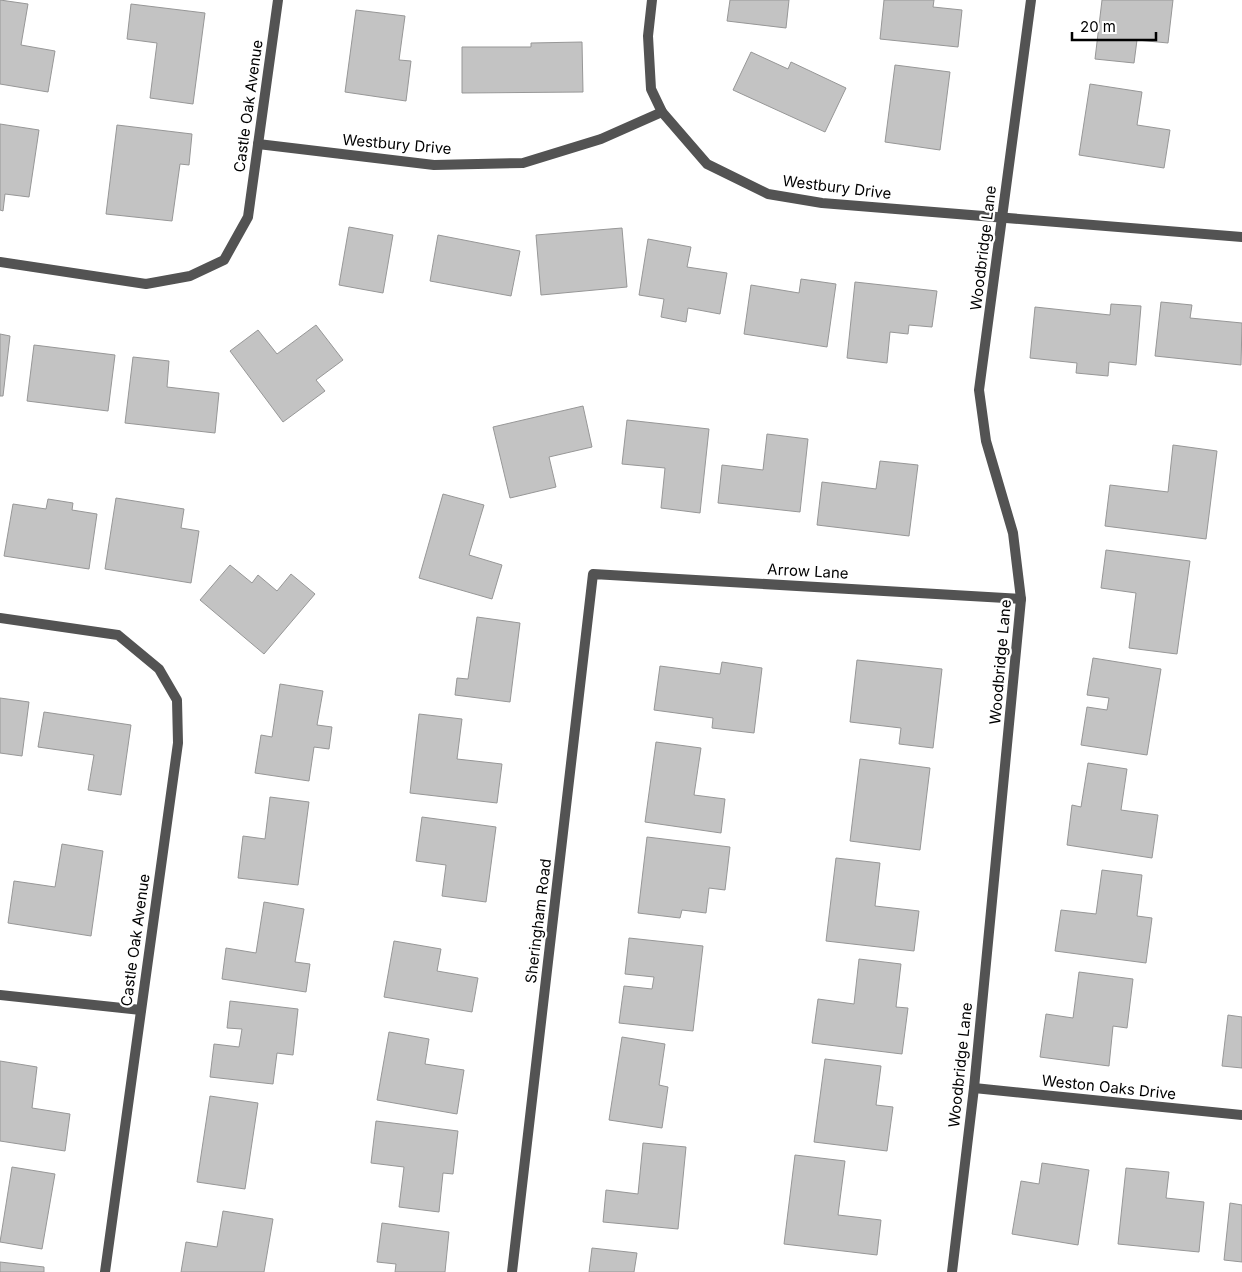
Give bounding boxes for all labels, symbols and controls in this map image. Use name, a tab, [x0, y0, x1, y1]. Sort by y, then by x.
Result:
scale bar	[1072, 10, 1156, 42]
text: 20 m	[1080, 17, 1116, 36]
street label: Castle Oak Avenue	[229, 38, 267, 174]
street label: Westbury Drive	[342, 130, 452, 158]
street label: Westbury Drive	[782, 171, 892, 203]
street label: Woodbridge Lane	[966, 184, 1000, 312]
street label: Arrow Lane	[767, 559, 849, 583]
street label: Woodbridge Lane	[985, 599, 1015, 725]
street label: Sheringham Road	[521, 857, 555, 985]
street label: Castle Oak Avenue	[116, 872, 154, 1008]
street label: Woodbridge Lane	[944, 1001, 976, 1129]
street label: Weston Oaks Drive	[1041, 1070, 1177, 1104]

